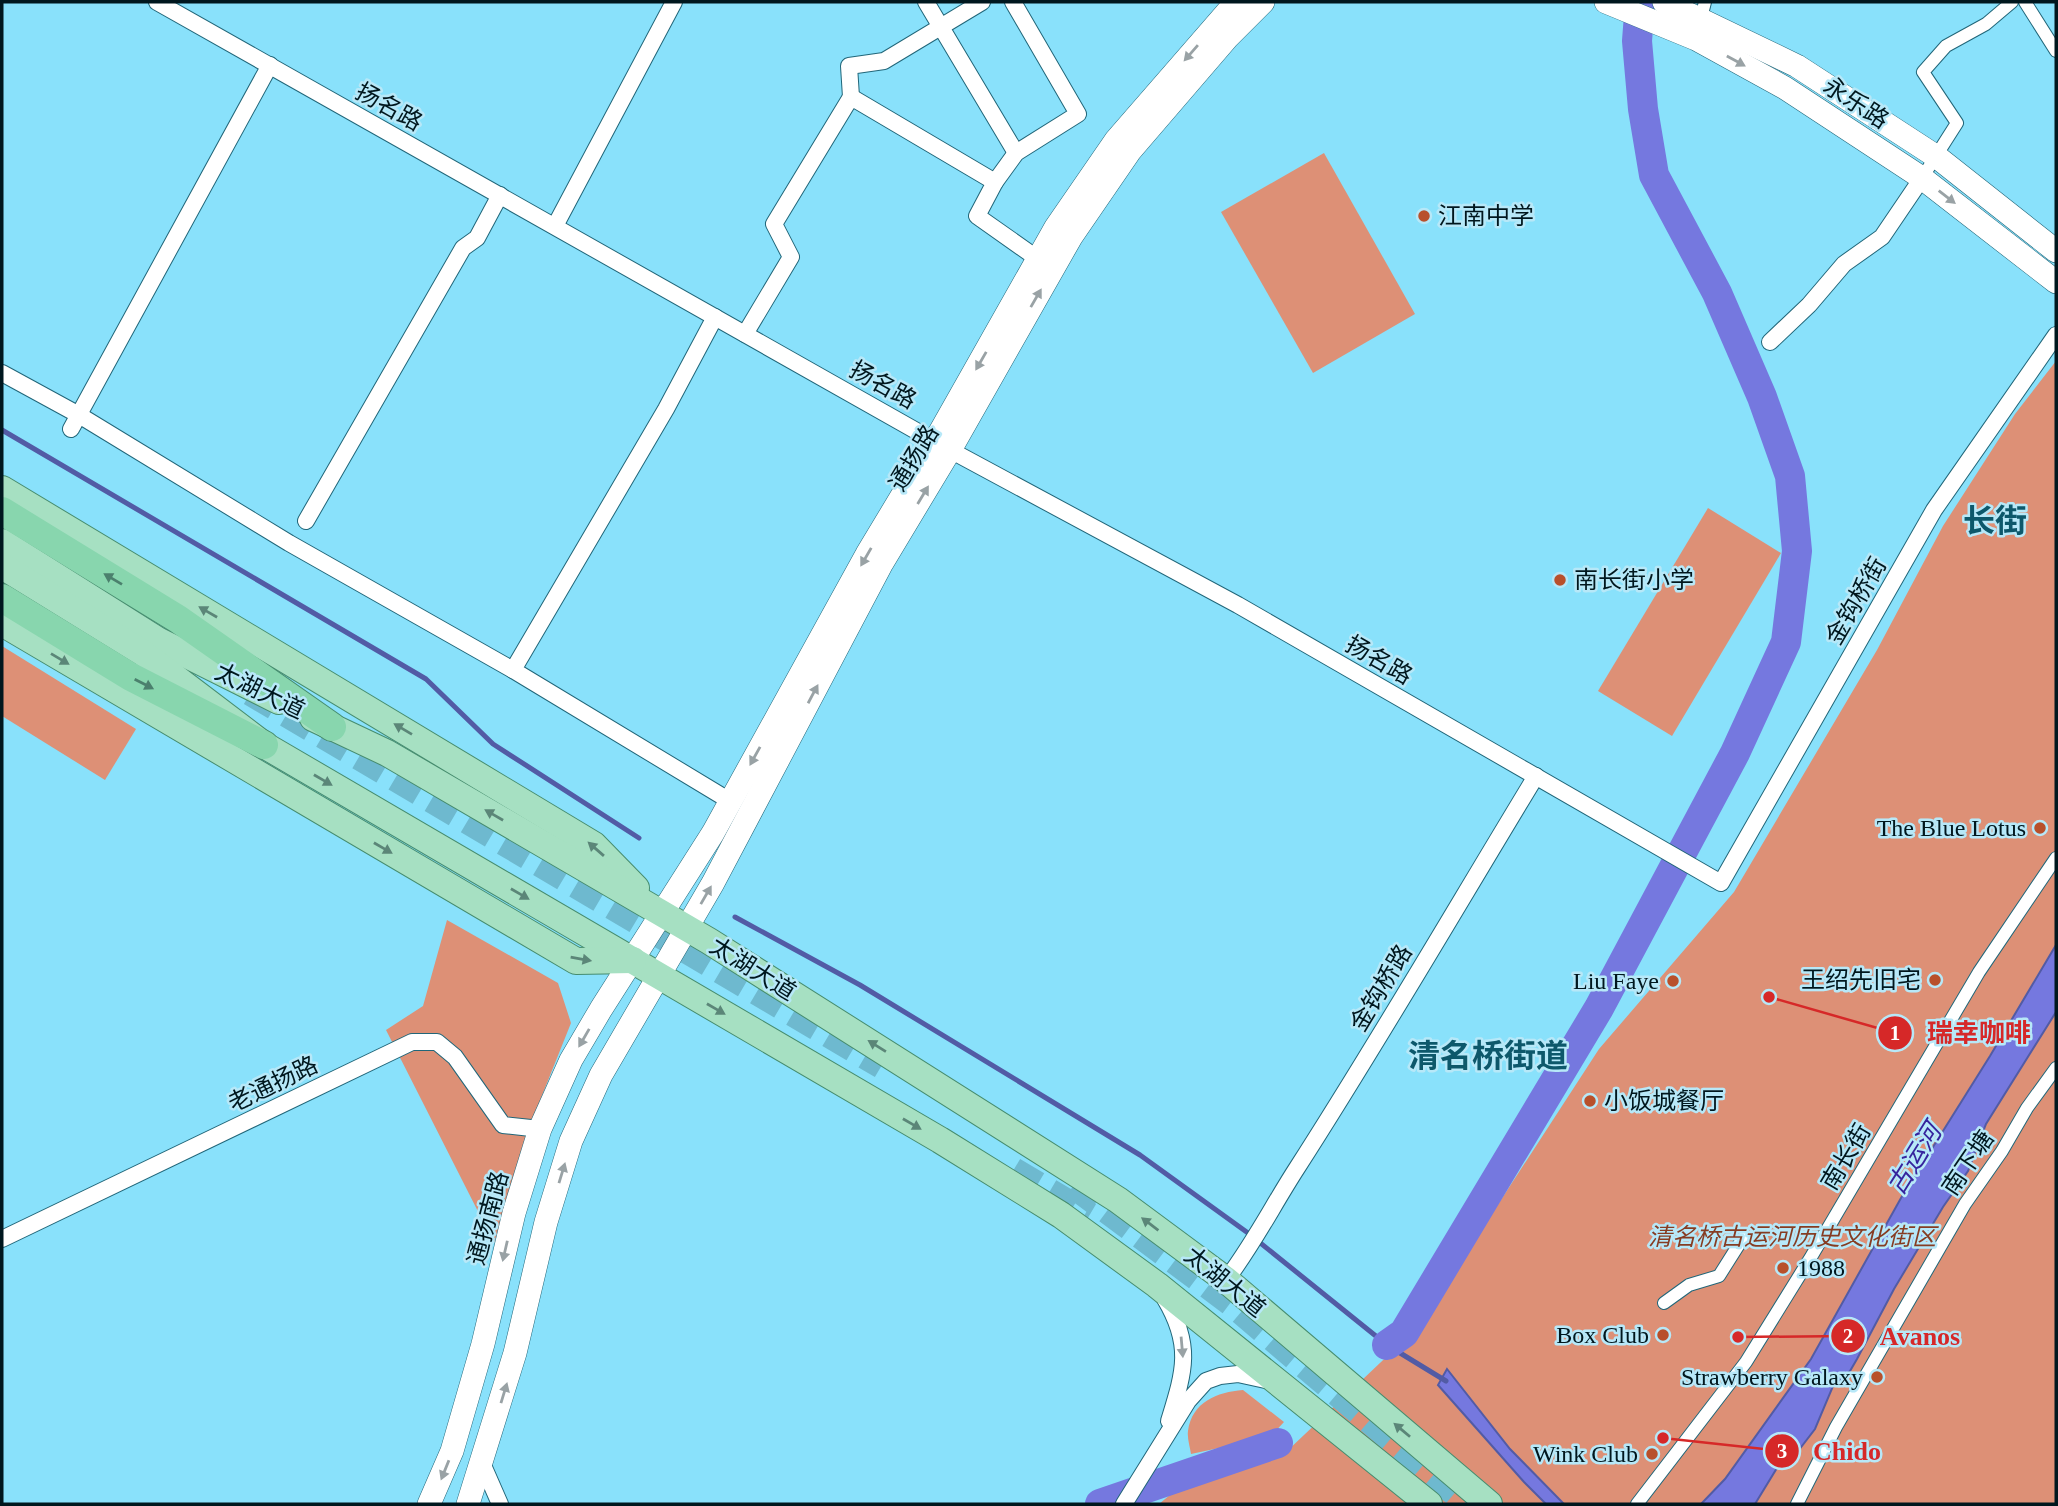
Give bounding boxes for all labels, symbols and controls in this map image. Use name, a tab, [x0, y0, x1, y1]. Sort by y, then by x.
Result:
one-way arrow	[1183, 44, 1199, 62]
one-way arrow	[1726, 55, 1745, 67]
street label: 永乐路	[1819, 72, 1893, 134]
street label: 扬名路	[351, 78, 427, 136]
one-way arrow	[1938, 190, 1956, 205]
place label: 江南中学	[1438, 203, 1534, 229]
marker: 江南中学	[1416, 208, 1432, 224]
one-way arrow	[1030, 288, 1042, 308]
one-way arrow	[975, 351, 987, 371]
street label: 扬名路	[845, 356, 921, 414]
street label: 通扬路	[884, 420, 944, 496]
one-way arrow	[916, 486, 929, 505]
district label: 长街	[1963, 503, 2027, 539]
one-way arrow	[860, 548, 872, 567]
street label: 金钩桥街	[1821, 553, 1891, 649]
place label: 南长街小学	[1574, 567, 1694, 593]
marker: 南长街小学	[1552, 572, 1568, 588]
one-way arrow	[104, 573, 123, 586]
one-way arrow	[199, 605, 218, 618]
street label: 扬名路	[1341, 631, 1417, 689]
one-way arrow	[51, 653, 70, 665]
street label: 太湖大道	[211, 658, 309, 724]
one-way arrow	[134, 678, 154, 689]
one-way arrow	[807, 684, 818, 704]
one-way arrow	[394, 723, 413, 735]
one-way arrow	[749, 746, 761, 766]
one-way arrow	[313, 773, 332, 786]
one-way arrow	[484, 809, 503, 821]
place label: The Blue Lotus	[1877, 815, 2026, 841]
marker: The Blue Lotus	[2032, 820, 2048, 836]
one-way arrow	[588, 841, 606, 856]
one-way arrow	[374, 842, 393, 855]
one-way arrow	[700, 885, 712, 905]
one-way arrow	[510, 887, 529, 900]
street label: 太湖大道	[705, 933, 801, 1005]
street label: 金钩桥路	[1345, 940, 1417, 1036]
one-way arrow	[570, 954, 592, 965]
place label: 王绍先旧宅	[1801, 967, 1921, 993]
place label: Liu Faye	[1573, 968, 1659, 994]
marker: 王绍先旧宅	[1927, 972, 1943, 988]
marker: Liu Faye	[1665, 973, 1681, 989]
one-way arrow	[706, 1003, 725, 1015]
callout: 瑞幸咖啡	[1878, 1009, 2045, 1056]
text: 瑞幸咖啡	[1927, 1019, 2031, 1048]
text: 1	[1890, 1021, 1900, 1045]
one-way arrow	[578, 1029, 590, 1048]
district label: 清名桥街道	[1408, 1038, 1568, 1074]
one-way arrow	[868, 1040, 887, 1053]
street label: 老通扬路	[224, 1051, 322, 1117]
place label: 小饭城餐厅	[1604, 1088, 1724, 1114]
marker: 小饭城餐厅	[1582, 1093, 1598, 1109]
water label: 古运河	[1881, 1114, 1950, 1200]
one-way arrow	[903, 1118, 922, 1130]
street label: 南长街	[1816, 1119, 1876, 1195]
street label: 南下塘	[1937, 1126, 1999, 1200]
one-way arrow	[557, 1162, 567, 1183]
street label: 通扬南路	[463, 1168, 513, 1268]
one-way arrow	[1141, 1217, 1159, 1231]
park label: 清名桥古运河历史文化街区	[1648, 1224, 1939, 1250]
one-way arrow	[499, 1240, 510, 1262]
street label: 太湖大道	[1180, 1242, 1270, 1322]
place label: 1988	[1797, 1255, 1845, 1281]
marker: 1988	[1775, 1260, 1791, 1276]
callout: Avanos	[1831, 1312, 1974, 1359]
place label: Box Club	[1556, 1322, 1649, 1348]
text: Avanos	[1880, 1322, 1960, 1351]
text: 2	[1843, 1324, 1853, 1348]
marker: Box Club	[1655, 1327, 1671, 1343]
one-way arrow	[1177, 1336, 1188, 1358]
place label: Strawberry Galaxy	[1681, 1364, 1863, 1390]
marker: Strawberry Galaxy	[1869, 1369, 1885, 1385]
one-way arrow	[499, 1382, 509, 1403]
one-way arrow	[1393, 1423, 1410, 1438]
callout: Chido	[1764, 1427, 1895, 1474]
text: Chido	[1813, 1437, 1881, 1466]
text: 3	[1777, 1439, 1787, 1463]
place label: Wink Club	[1533, 1441, 1638, 1467]
marker: Wink Club	[1644, 1446, 1660, 1462]
one-way arrow	[439, 1459, 450, 1480]

